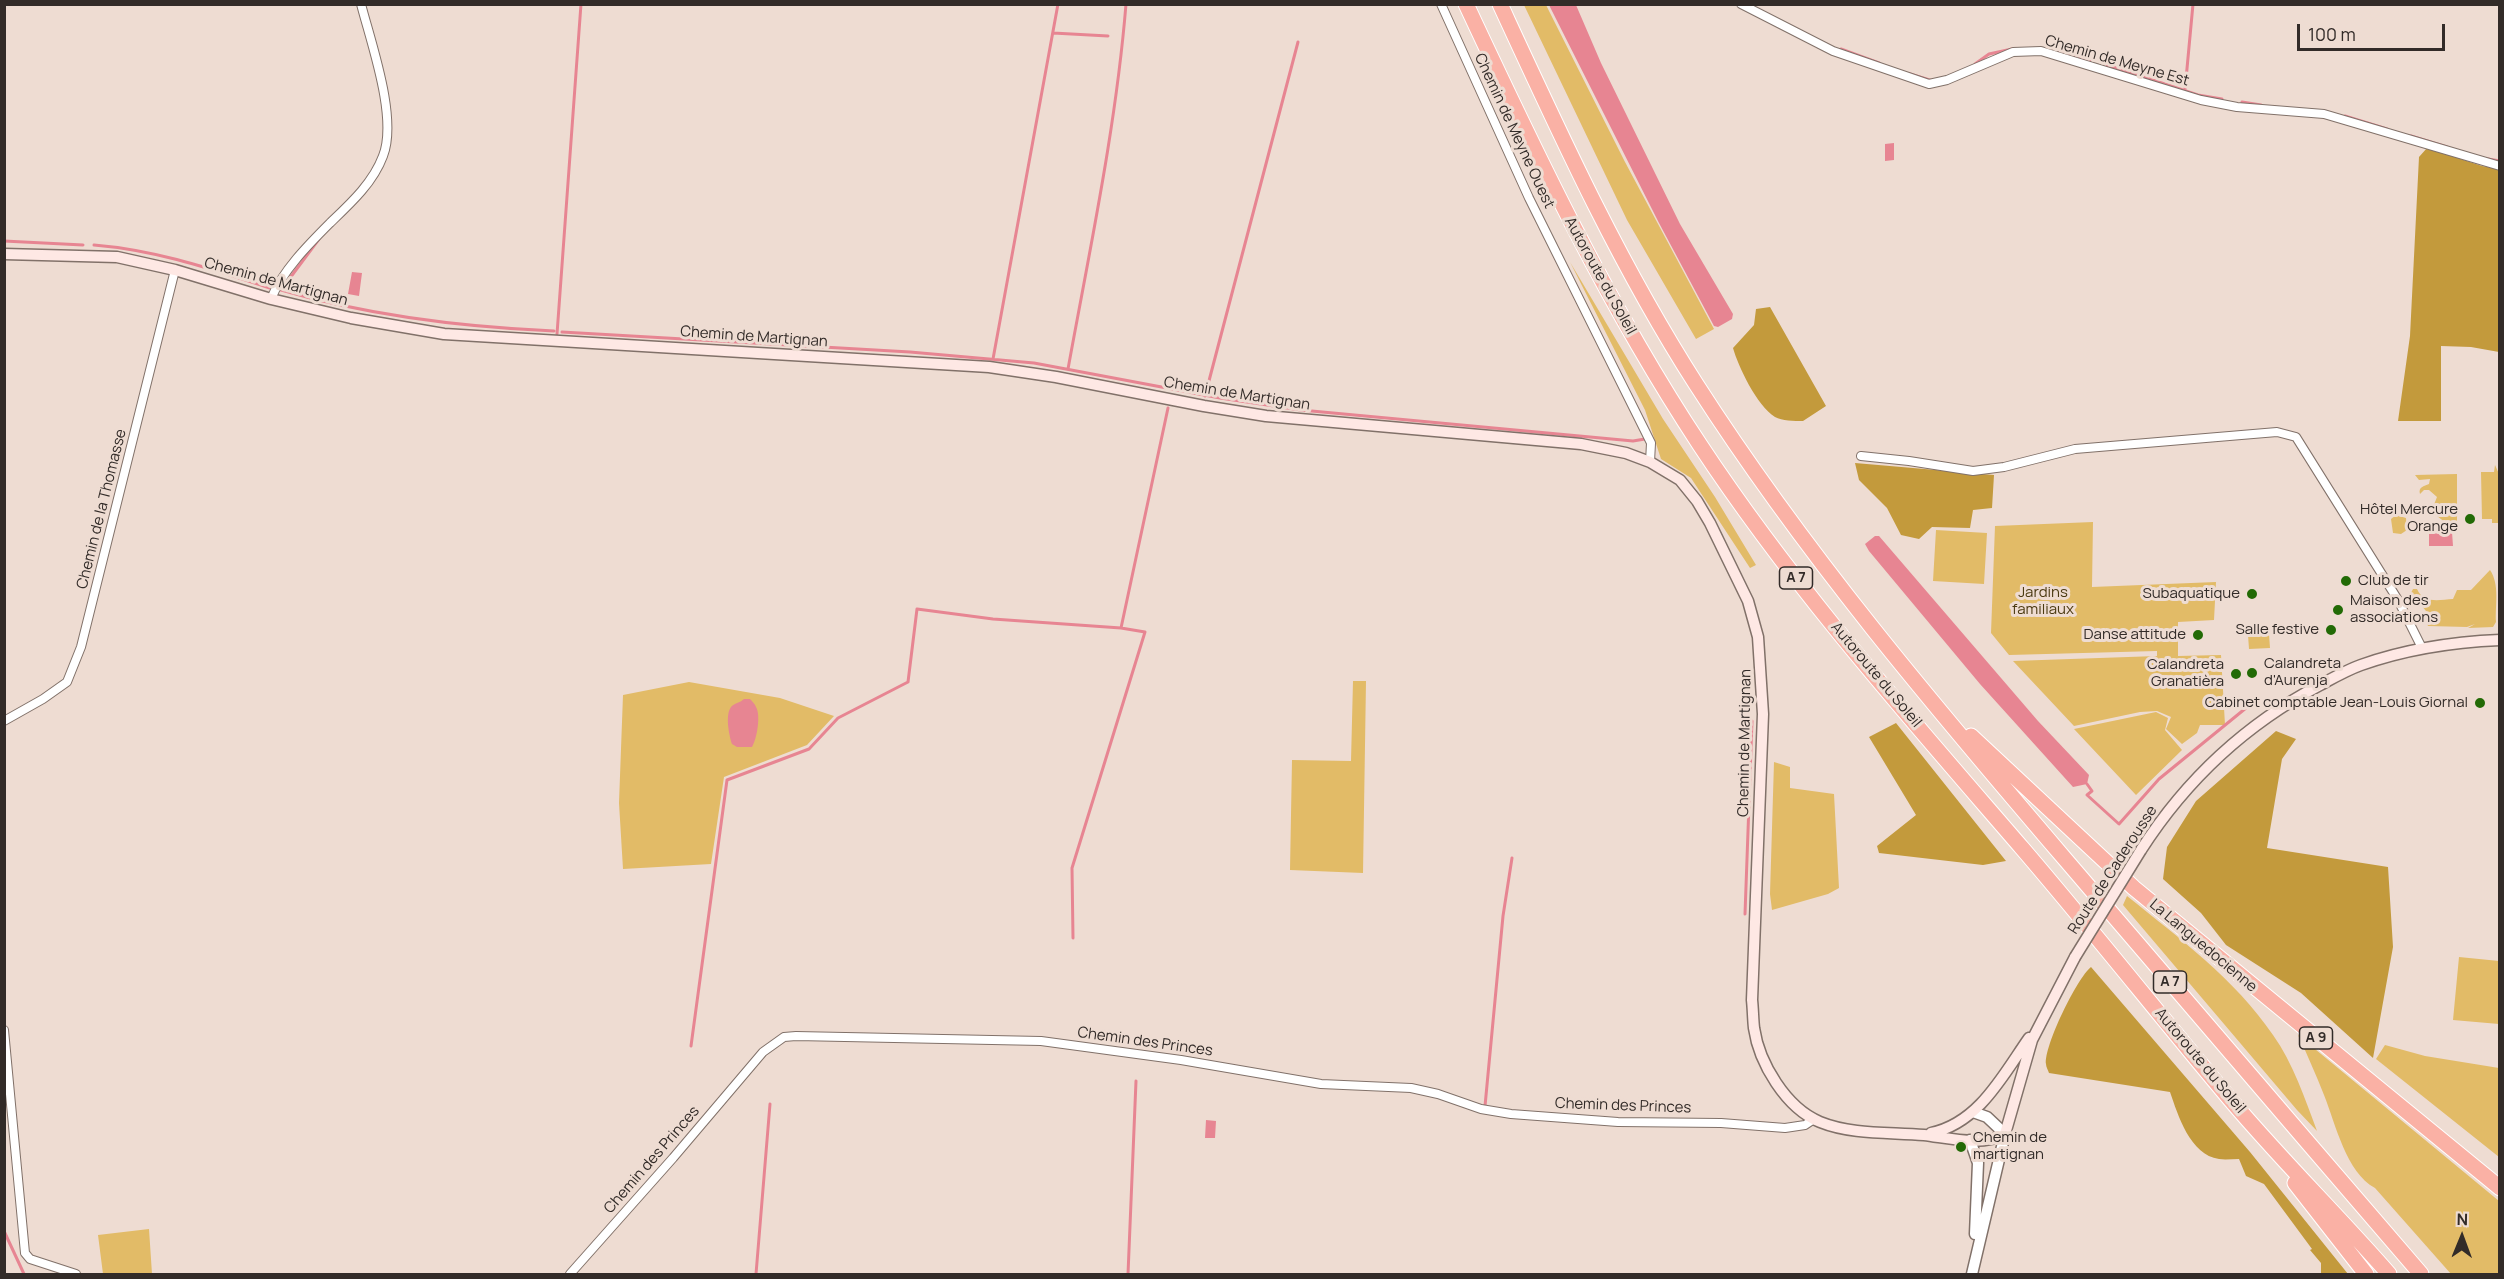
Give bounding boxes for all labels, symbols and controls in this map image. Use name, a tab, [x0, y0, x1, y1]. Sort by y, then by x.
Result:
scale bar	[2300, 12, 2448, 50]
text: 100 m	[2308, 22, 2356, 46]
street label: Chemin de Meyne Est	[2043, 32, 2191, 90]
street label: Chemin de Meyne Ouest	[1470, 51, 1558, 211]
street label: Autoroute du Soleil	[1560, 214, 1640, 338]
street label: Chemin de Martignan	[202, 254, 350, 310]
street label: Chemin de Martignan	[680, 323, 828, 351]
street label: Chemin de Martignan	[1163, 374, 1311, 414]
street label: Chemin de la Thomasse	[73, 427, 131, 591]
place label: Hôtel Mercure Orange	[2360, 501, 2458, 536]
marker: Hôtel Mercure Orange	[2463, 512, 2477, 526]
road number: A 7	[1780, 567, 1812, 589]
place label: Club de tir	[2358, 572, 2429, 590]
marker: Club de tir	[2339, 574, 2353, 588]
park label: Jardins familiaux	[2012, 584, 2074, 619]
place label: Subaquatique	[2142, 585, 2240, 603]
marker: Subaquatique	[2245, 587, 2259, 601]
place label: Maison des associations	[2350, 592, 2438, 627]
marker: Maison des associations	[2331, 603, 2345, 617]
street label: Autoroute du Soleil	[1827, 619, 1925, 731]
place label: Salle festive	[2235, 621, 2319, 639]
marker: Salle festive	[2324, 623, 2338, 637]
place label: Danse attitude	[2084, 626, 2186, 644]
marker: Danse attitude	[2191, 628, 2205, 642]
place label: Calandreta d'Aurenja	[2264, 655, 2341, 690]
place label: Calandreta Granatièra	[2147, 656, 2224, 691]
marker: Calandreta d'Aurenja	[2245, 666, 2259, 680]
marker: Calandreta Granatièra	[2229, 667, 2243, 681]
street label: Chemin de Martignan	[1735, 669, 1755, 817]
place label: Cabinet comptable Jean-Louis Giornal	[2205, 694, 2468, 712]
marker: Cabinet comptable Jean-Louis Giornal	[2473, 696, 2487, 710]
street label: Route de Caderousse	[2065, 802, 2161, 938]
street label: La Languedocienne	[2146, 896, 2260, 996]
road number: A 7	[2154, 971, 2186, 993]
street label: Autoroute du Soleil	[2151, 1005, 2249, 1117]
street label: Chemin des Princes	[1076, 1024, 1214, 1060]
road number: A 9	[2300, 1027, 2332, 1049]
street label: Chemin des Princes	[1555, 1095, 1691, 1117]
street label: Chemin des Princes	[600, 1103, 704, 1217]
place label: Chemin de martignan	[1973, 1129, 2047, 1164]
marker: Chemin de martignan	[1954, 1140, 1968, 1154]
north arrow	[2432, 1207, 2492, 1267]
text: N	[2456, 1208, 2468, 1230]

